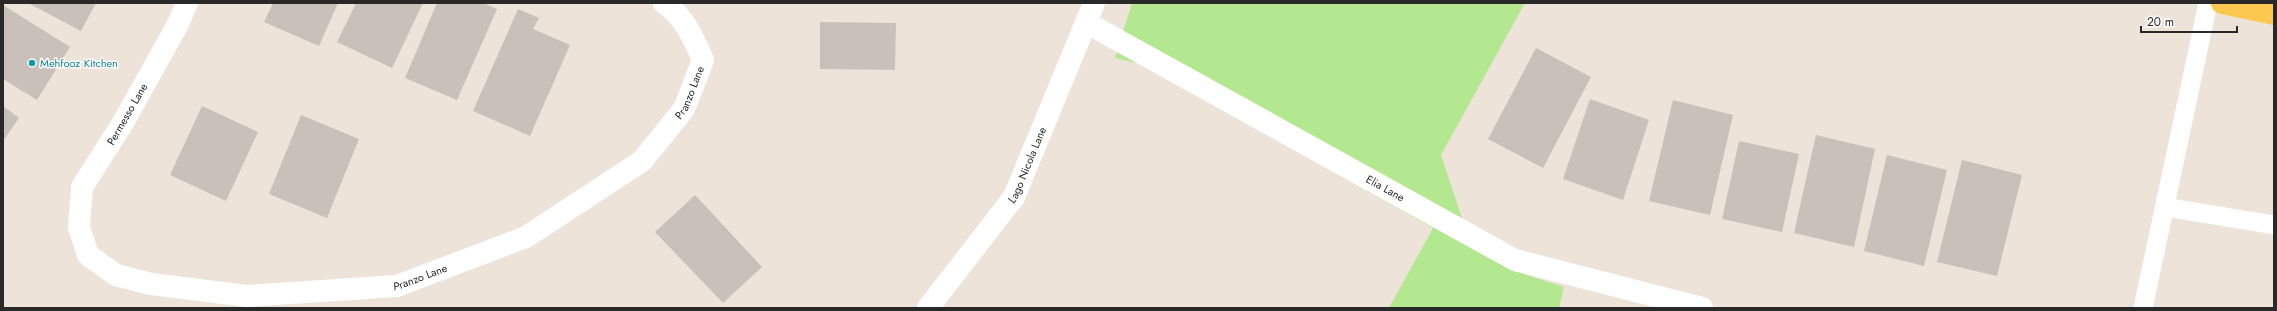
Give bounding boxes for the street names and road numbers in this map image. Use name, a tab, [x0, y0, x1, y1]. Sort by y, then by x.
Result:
street label: Pranzo Lane	[671, 63, 708, 123]
street label: Permesso Lane	[103, 80, 151, 148]
street label: Lago Nicola Lane	[1004, 124, 1050, 207]
street label: Elia Lane	[1363, 171, 1408, 205]
street label: Pranzo Lane	[393, 260, 450, 294]

